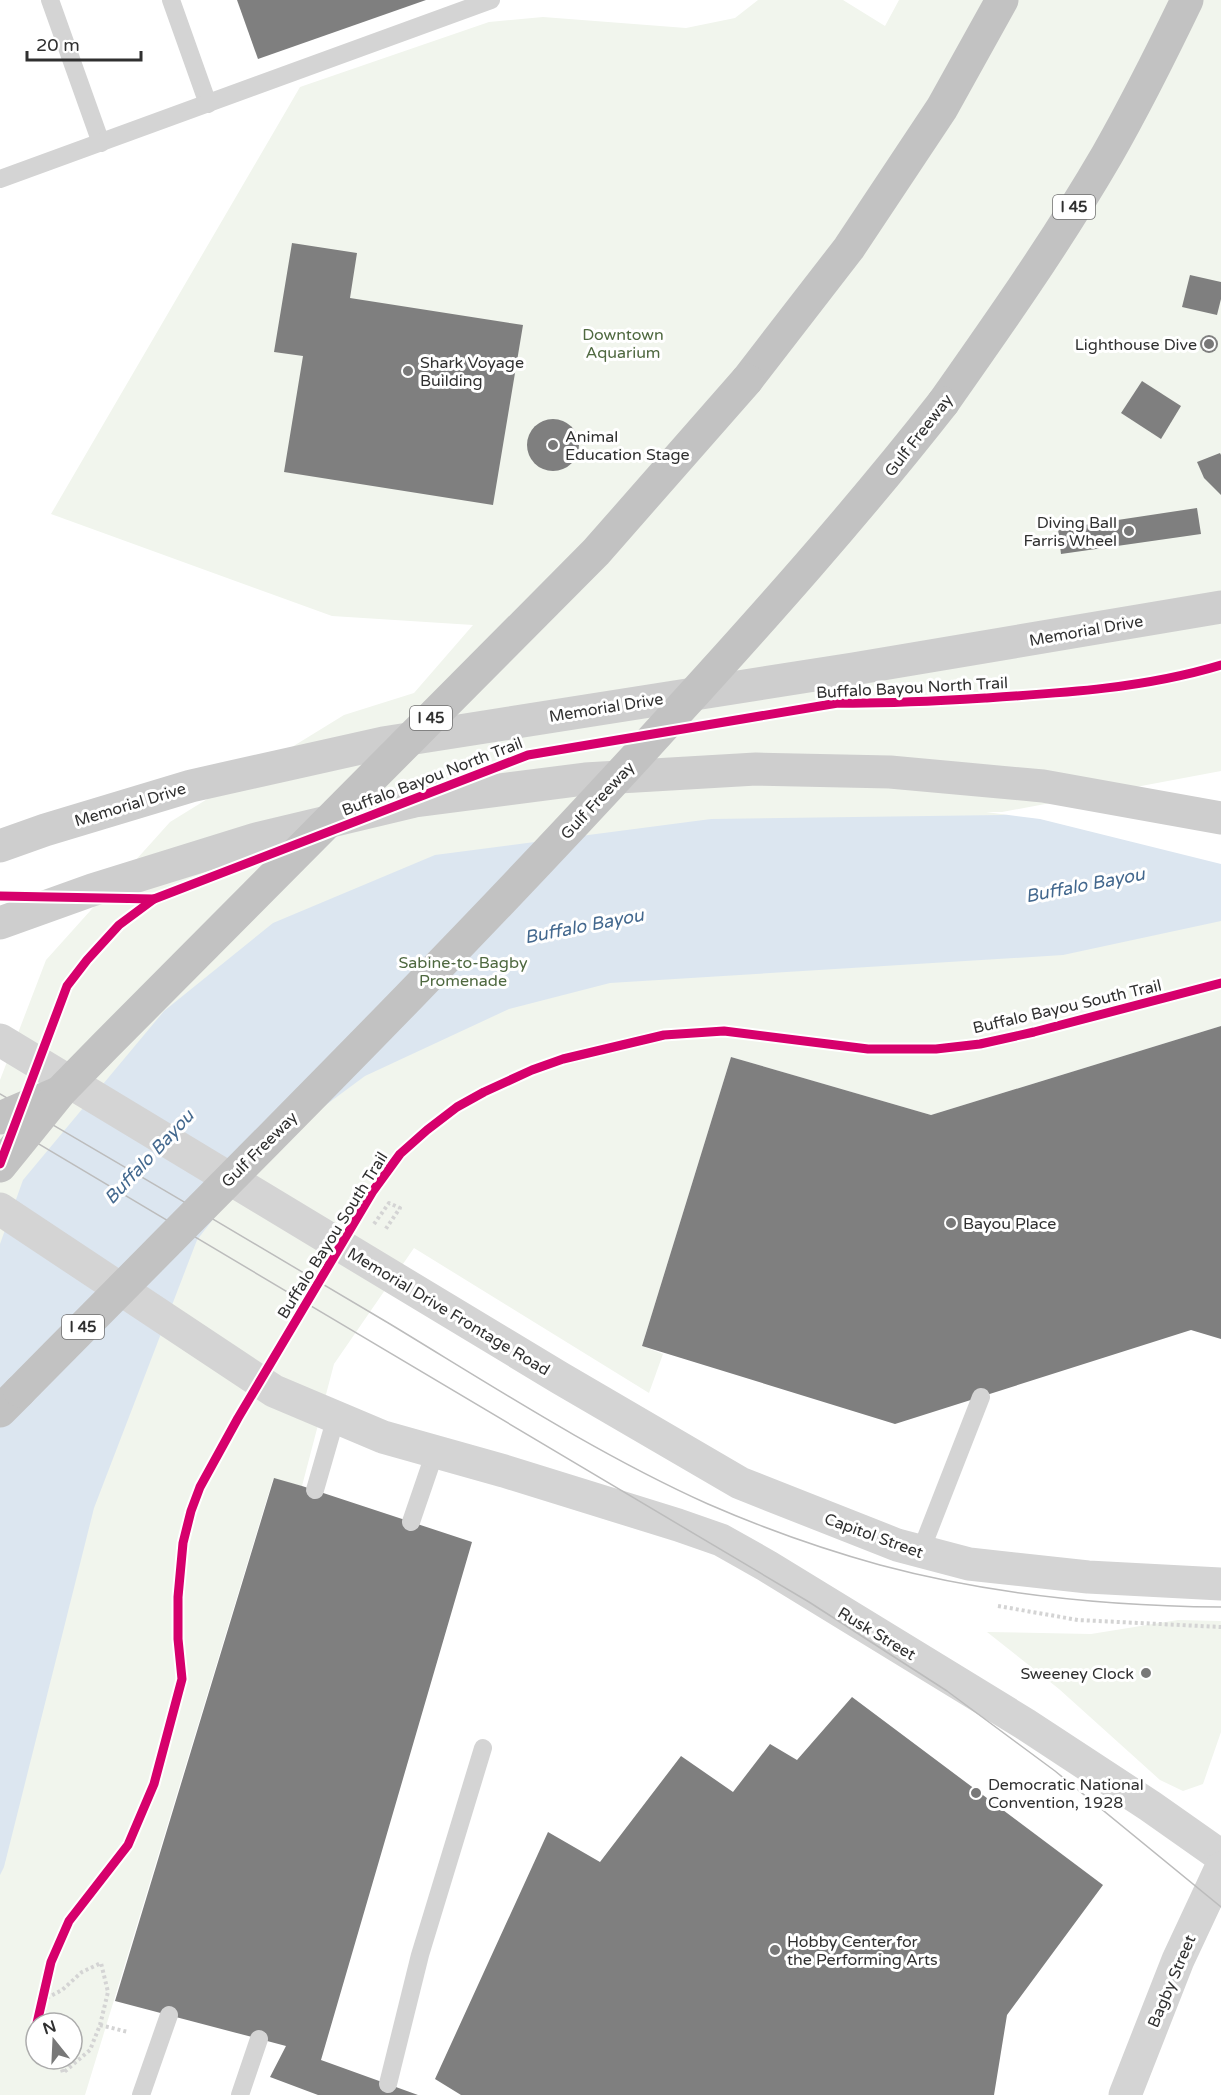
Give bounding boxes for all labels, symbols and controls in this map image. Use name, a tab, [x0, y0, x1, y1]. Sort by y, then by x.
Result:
scale bar	[27, 24, 141, 62]
text: 20 m	[36, 34, 80, 56]
road number: I 45	[1053, 195, 1095, 219]
park label: Downtown Aquarium	[582, 325, 664, 363]
place label: Lighthouse Dive	[1075, 335, 1197, 355]
marker: Lighthouse Dive	[1202, 337, 1216, 351]
place label: Shark Voyage Building	[420, 353, 524, 391]
marker: Shark Voyage Building	[401, 364, 415, 378]
street label: Gulf Freeway	[880, 390, 957, 481]
place label: Animal Education Stage	[565, 427, 690, 465]
marker: Animal Education Stage	[546, 438, 560, 452]
place label: Diving Ball Farris Wheel	[1023, 513, 1117, 551]
marker: Diving Ball Farris Wheel	[1122, 524, 1136, 538]
street label: Memorial Drive	[1028, 611, 1145, 651]
street label: Buffalo Bayou North Trail	[816, 673, 1009, 703]
street label: Memorial Drive	[548, 689, 665, 727]
road number: I 45	[410, 706, 452, 730]
street label: Buffalo Bayou North Trail	[339, 733, 526, 821]
street label: Gulf Freeway	[557, 757, 639, 844]
street label: Memorial Drive	[72, 779, 188, 831]
water label: Buffalo Bayou	[1023, 862, 1148, 907]
water label: Buffalo Bayou	[522, 903, 647, 948]
park label: Sabine-to-Bagby Promenade	[398, 953, 528, 991]
street label: Buffalo Bayou South Trail	[971, 976, 1163, 1038]
water label: Buffalo Bayou	[100, 1104, 199, 1209]
street label: Gulf Freeway	[218, 1107, 302, 1192]
street label: Buffalo Bayou South Trail	[273, 1148, 392, 1323]
place label: Bayou Place	[963, 1214, 1056, 1234]
marker: Bayou Place	[944, 1216, 958, 1230]
street label: Memorial Drive Frontage Road	[344, 1243, 553, 1380]
road number: I 45	[62, 1315, 104, 1339]
street label: Capitol Street	[821, 1509, 926, 1563]
street label: Rusk Street	[834, 1603, 919, 1665]
place label: Sweeney Clock	[1020, 1664, 1134, 1684]
marker: Sweeney Clock	[1139, 1666, 1153, 1680]
place label: Democratic National Convention, 1928	[988, 1775, 1144, 1813]
marker: Democratic National Convention, 1928	[969, 1786, 983, 1800]
place label: Hobby Center for the Performing Arts	[787, 1932, 938, 1970]
street label: Bagby Street	[1143, 1932, 1200, 2031]
marker: Hobby Center for the Performing Arts	[768, 1943, 782, 1957]
north arrow	[24, 2011, 84, 2071]
text: N	[40, 2016, 59, 2039]

